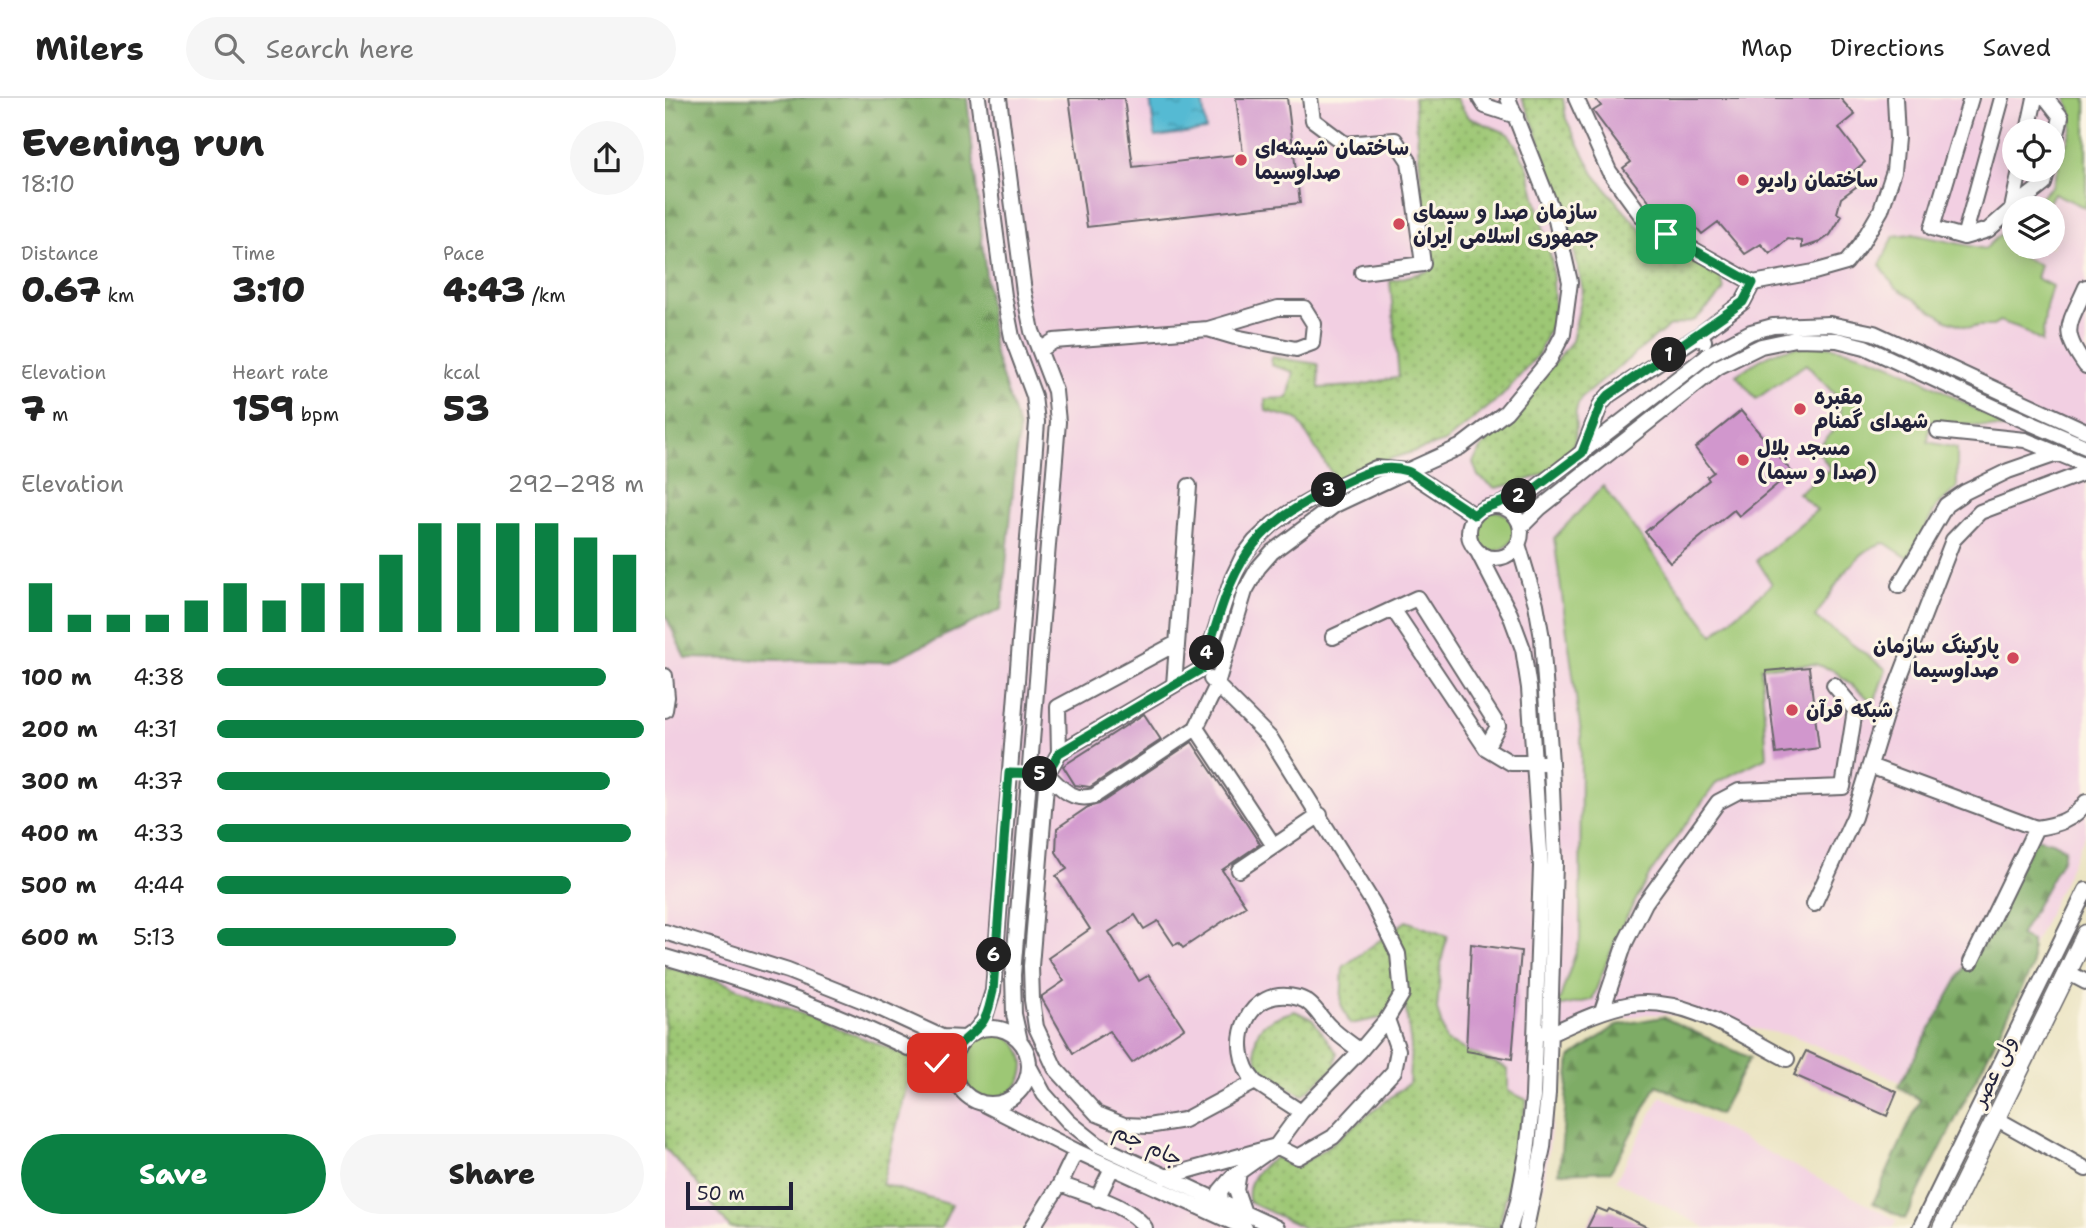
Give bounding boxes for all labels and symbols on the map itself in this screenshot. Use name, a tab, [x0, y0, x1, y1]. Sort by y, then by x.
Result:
place label: ساختمان شیشه‌ای صداوسیما	[1255, 134, 1409, 186]
marker: ساختمان شیشه‌ای صداوسیما	[1233, 152, 1249, 168]
place label: ساختمان رادیو	[1756, 166, 1878, 194]
marker: ساختمان رادیو	[1735, 172, 1751, 188]
place label: سازمان صدا و سیمای جمهوری اسلامی ایران	[1413, 198, 1599, 250]
pin	[1636, 204, 1696, 264]
marker: سازمان صدا و سیمای جمهوری اسلامی ایران	[1391, 216, 1407, 232]
pin: 1	[1651, 338, 1686, 372]
place label: مقبره شهدای گمنام	[1814, 383, 1928, 437]
marker: مقبره شهدای گمنام	[1792, 401, 1808, 417]
place label: مسجد بلال (صدا و سیما)	[1757, 434, 1877, 486]
marker: مسجد بلال (صدا و سیما)	[1735, 452, 1751, 468]
pin: 3	[1311, 472, 1347, 508]
pin: 2	[1501, 478, 1537, 514]
place label: پارکینگ سازمان صداوسیما	[1873, 632, 1999, 684]
pin: 4	[1189, 636, 1225, 670]
marker: پارکینگ سازمان صداوسیما	[2005, 650, 2021, 666]
place label: شبکه قرآن	[1806, 696, 1893, 724]
marker: شبکه قرآن	[1784, 702, 1800, 718]
pin: 5	[1023, 756, 1057, 792]
pin: 6	[977, 938, 1011, 972]
street label: ولی عصر	[1964, 1031, 2023, 1113]
pin	[907, 1033, 967, 1093]
street label: جام جم	[1108, 1117, 1187, 1175]
scale bar	[686, 1179, 793, 1211]

